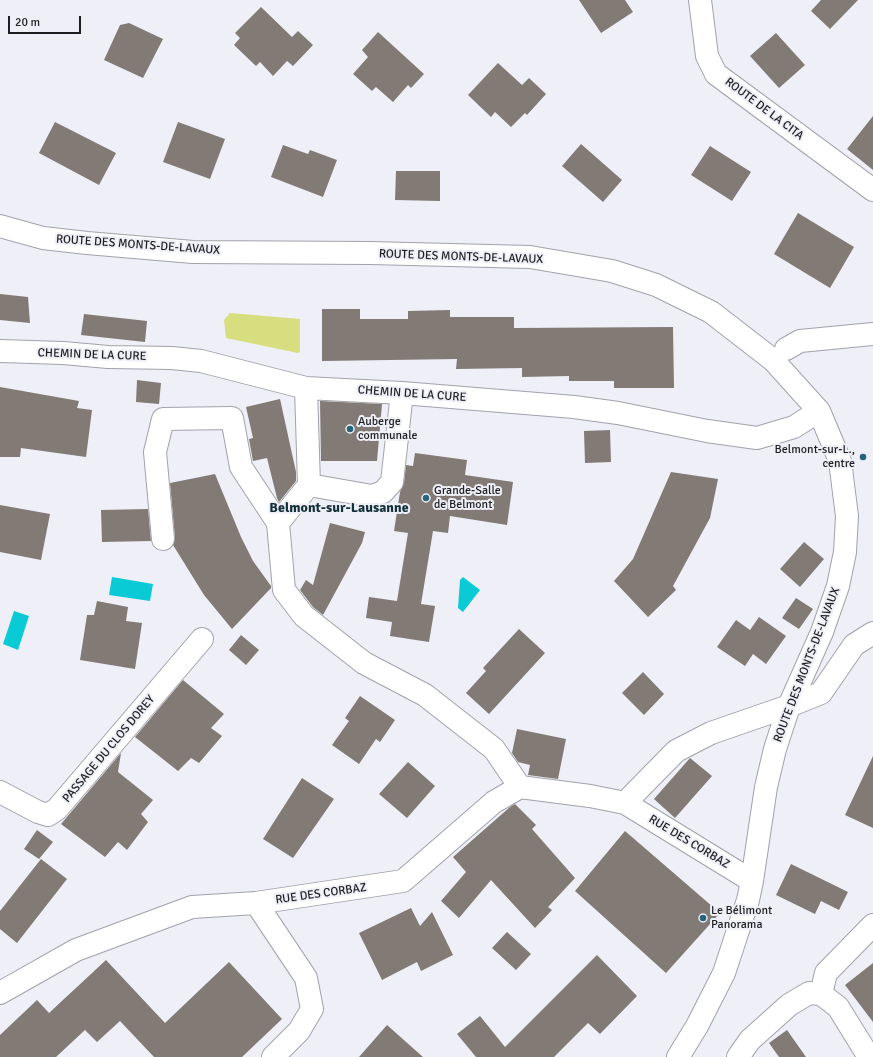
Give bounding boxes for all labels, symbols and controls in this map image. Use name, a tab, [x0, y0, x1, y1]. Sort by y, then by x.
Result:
scale bar	[10, 8, 83, 34]
text: 20 m	[15, 15, 40, 30]
street label: ROUTE DE LA CITA	[722, 75, 806, 143]
street label: ROUTE DES MONTS-DE-LAVAUX	[55, 232, 221, 258]
street label: ROUTE DES MONTS-DE-LAVAUX	[378, 247, 544, 267]
street label: CHEMIN DE LA CURE	[37, 346, 147, 364]
street label: CHEMIN DE LA CURE	[357, 383, 467, 405]
place label: Auberge communale	[358, 415, 418, 443]
marker: Auberge communale	[345, 424, 355, 434]
place label: Belmont-sur-L., centre	[775, 443, 855, 471]
marker: Belmont-sur-L., centre	[858, 452, 868, 462]
place label: Grande-Salle de Belmont	[434, 484, 501, 512]
marker: Grande-Salle de Belmont	[421, 493, 431, 503]
district label: Belmont-sur-Lausanne	[269, 500, 409, 516]
street label: ROUTE DES MONTS-DE-LAVAUX	[771, 586, 843, 744]
street label: PASSAGE DU CLOS DOREY	[60, 692, 158, 806]
street label: RUE DES CORBAZ	[646, 812, 732, 872]
street label: RUE DES CORBAZ	[274, 880, 368, 908]
place label: Le Bélimont Panorama	[711, 904, 772, 932]
marker: Le Bélimont Panorama	[698, 913, 708, 923]

